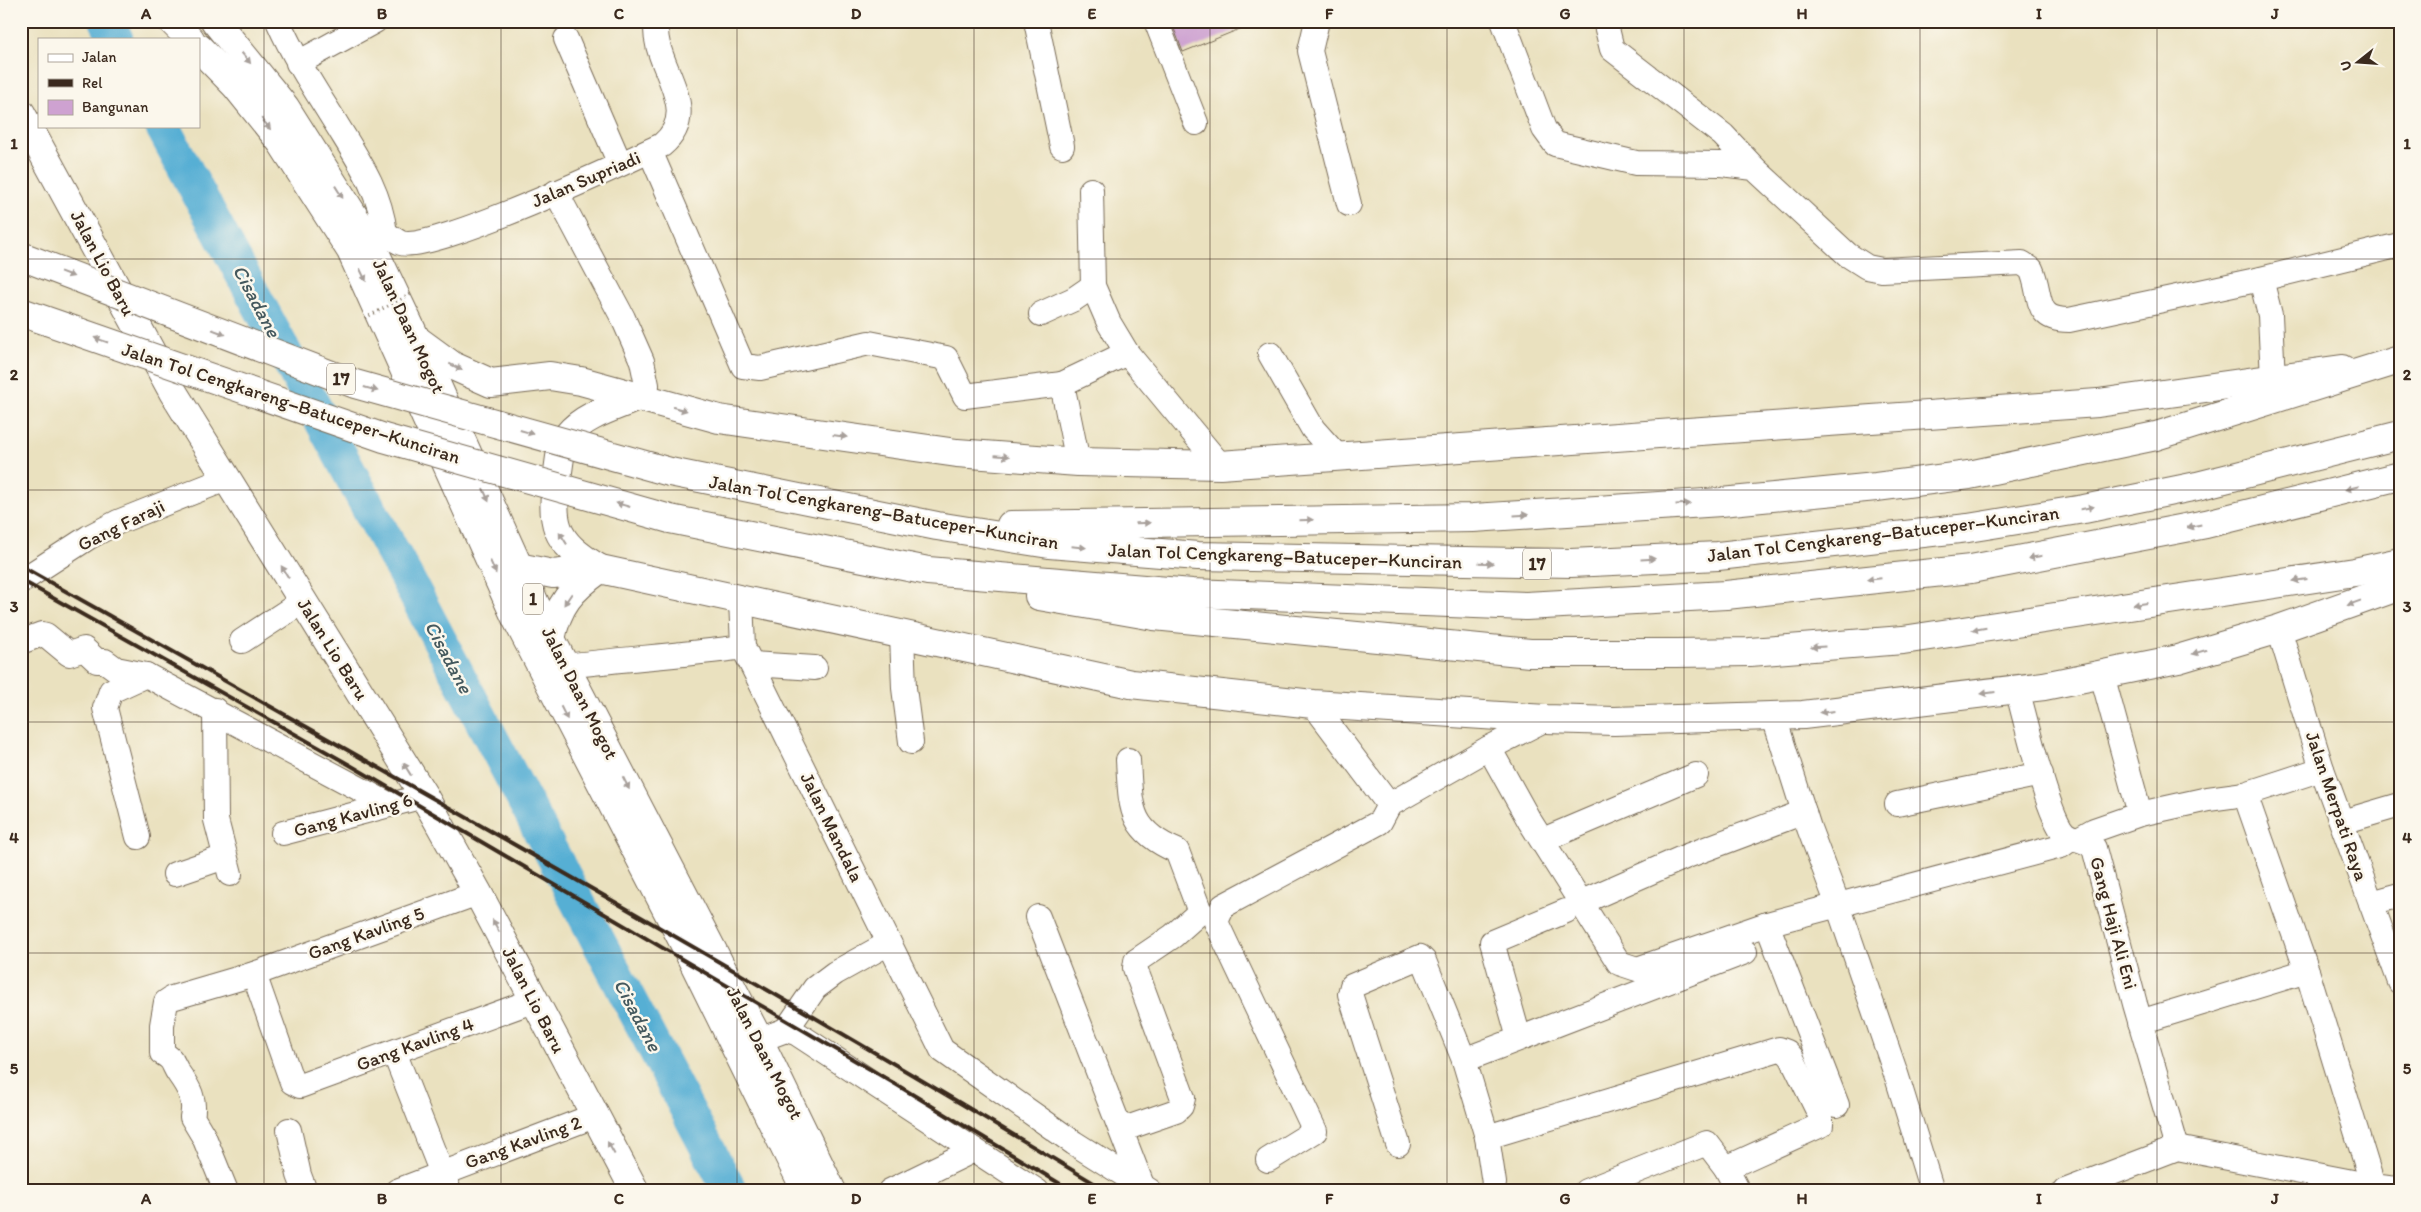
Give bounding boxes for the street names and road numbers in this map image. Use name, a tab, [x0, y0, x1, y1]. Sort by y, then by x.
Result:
street label: Jalan Supriadi	[528, 146, 644, 212]
street label: Jalan Lio Baru	[66, 206, 141, 320]
street label: Jalan Daan Mogot	[368, 255, 450, 397]
street label: Jalan Tol Cengkareng–Batuceper–Kunciran	[119, 337, 463, 469]
road number: 17	[327, 364, 355, 394]
street label: Jalan Tol Cengkareng–Batuceper–Kunciran	[707, 470, 1061, 554]
street label: Gang Faraji	[74, 494, 168, 556]
street label: Jalan Tol Cengkareng–Batuceper–Kunciran	[1706, 501, 2060, 567]
street label: Jalan Tol Cengkareng–Batuceper–Kunciran	[1107, 538, 1463, 574]
road number: 17	[1523, 548, 1551, 580]
road number: 1	[523, 584, 543, 614]
street label: Jalan Lio Baru	[292, 594, 374, 705]
street label: Jalan Daan Mogot	[537, 623, 623, 763]
street label: Jalan Merpati Raya	[2301, 728, 2373, 884]
street label: Jalan Mandala	[796, 768, 868, 886]
street label: Gang Kavling 6	[291, 788, 415, 842]
street label: Gang Haji Ali Eni	[2085, 854, 2143, 992]
street label: Gang Kavling 5	[305, 901, 427, 965]
street label: Jalan Lio Baru	[497, 943, 571, 1057]
street label: Jalan Daan Mogot	[722, 983, 808, 1123]
street label: Gang Kavling 4	[353, 1012, 477, 1076]
street label: Gang Kavling 2	[462, 1110, 584, 1174]

